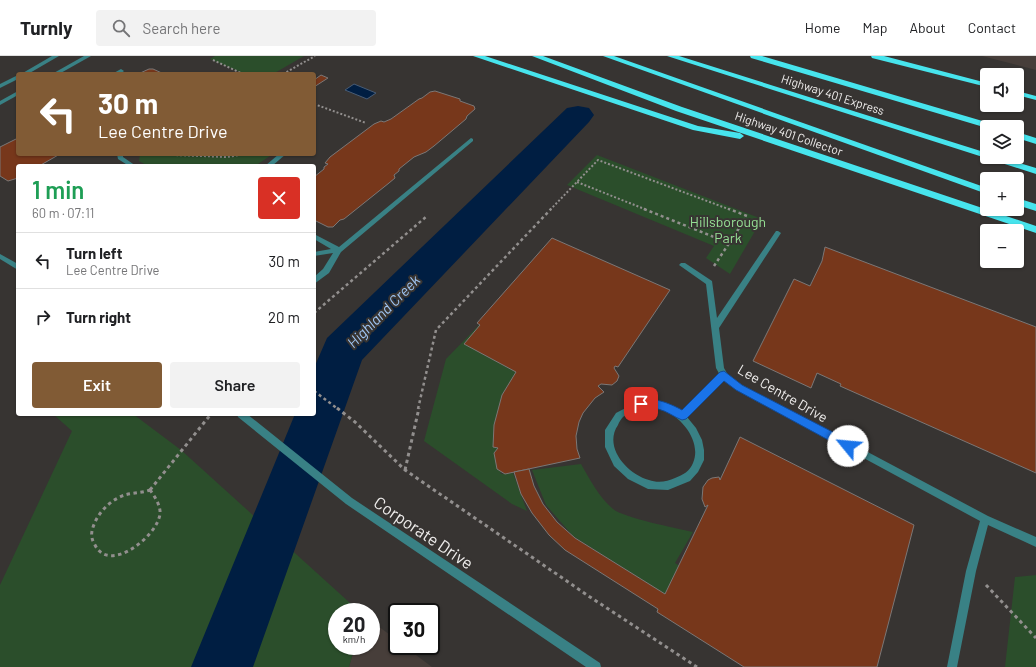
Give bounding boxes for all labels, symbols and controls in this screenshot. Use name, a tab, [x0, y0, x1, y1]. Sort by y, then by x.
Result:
search box	[96, 10, 376, 46]
text: Turnly	[20, 16, 72, 39]
icon: search	[110, 17, 132, 39]
text: Search here	[142, 19, 220, 37]
text: Home	[805, 19, 841, 36]
text: Map	[863, 19, 887, 36]
text: About	[909, 19, 946, 36]
text: Contact	[968, 19, 1016, 36]
map controls	[980, 68, 1024, 268]
button: sound	[980, 68, 1024, 112]
street label: Highway 401 Express	[780, 71, 886, 117]
text: 30 m	[98, 86, 158, 120]
icon: left	[32, 88, 84, 140]
street label: Highway 401 Collector	[733, 108, 845, 158]
text: Lee Centre Drive	[98, 120, 228, 142]
button: layers	[980, 120, 1024, 164]
button: +	[980, 172, 1024, 216]
text: 1 min	[32, 175, 84, 204]
button: close	[258, 177, 300, 219]
text: 60 m · 07:11	[32, 205, 94, 221]
park label: Hillsborough Park	[690, 213, 766, 246]
button: −	[980, 224, 1024, 268]
text: Turn left	[66, 244, 122, 262]
icon: left	[32, 250, 54, 272]
text: 30 m	[268, 252, 300, 270]
text: Lee Centre Drive	[66, 262, 160, 278]
water label: Highland Creek	[343, 270, 424, 351]
icon: right	[32, 306, 54, 328]
text: Turn right	[66, 308, 131, 326]
text: 20 m	[268, 308, 300, 326]
street label: Lee Centre Drive	[735, 360, 831, 426]
button: Exit	[32, 362, 162, 408]
button: Share	[170, 362, 300, 408]
pin	[624, 387, 658, 421]
icon: arrive	[630, 393, 652, 415]
position arrow	[827, 425, 869, 467]
street label: Corporate Drive	[371, 491, 477, 573]
speed limit sign: 30	[388, 603, 440, 655]
text: 20	[343, 612, 365, 636]
text: km/h	[343, 633, 365, 645]

